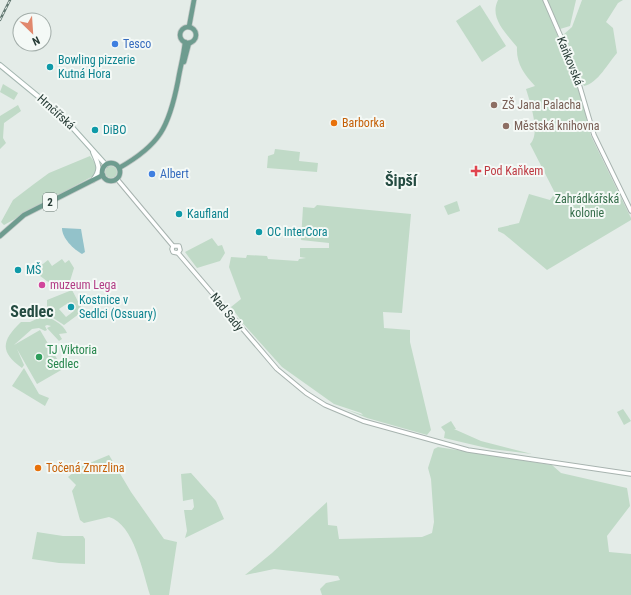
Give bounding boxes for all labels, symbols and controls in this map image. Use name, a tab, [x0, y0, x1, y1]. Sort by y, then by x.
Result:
north arrow	[12, 12, 52, 52]
text: N	[30, 33, 42, 48]
street label: Kaňkovská	[554, 35, 586, 88]
place label: Tesco	[123, 37, 151, 51]
marker: Tesco	[110, 39, 120, 49]
place label: Bowling pizzerie Kutná Hora	[58, 53, 136, 81]
marker: Bowling pizzerie Kutná Hora	[45, 62, 55, 72]
street label: Hrnčířská	[34, 92, 78, 133]
place label: ZŠ Jana Palacha	[502, 97, 581, 112]
marker: ZŠ Jana Palacha	[489, 100, 499, 110]
place label: Barborka	[342, 116, 385, 130]
marker: Barborka	[329, 118, 339, 128]
place label: Městská knihovna	[514, 119, 600, 133]
marker: Městská knihovna	[501, 121, 511, 131]
place label: DiBO	[103, 123, 126, 137]
marker: DiBO	[90, 125, 100, 135]
place label: Pod Kaňkem	[484, 164, 543, 178]
marker: Pod Kaňkem	[471, 166, 481, 176]
place label: Albert	[160, 167, 189, 181]
marker: Albert	[147, 169, 157, 179]
district label: Šipší	[385, 171, 419, 190]
park label: Zahrádkářská kolonie	[555, 192, 619, 220]
road number: 2	[43, 193, 57, 211]
place label: Kaufland	[187, 207, 229, 221]
marker: Kaufland	[174, 209, 184, 219]
place label: OC InterCora	[267, 225, 328, 239]
marker: OC InterCora	[254, 227, 264, 237]
place label: MŠ	[26, 262, 41, 277]
marker: MŠ	[13, 265, 23, 275]
place label: muzeum Lega	[50, 278, 116, 292]
marker: muzeum Lega	[37, 280, 47, 290]
street label: Nad Sady	[207, 290, 247, 334]
place label: Kostnice v Sedlci (Ossuary)	[79, 293, 157, 321]
district label: Sedlec	[10, 302, 54, 321]
marker: Kostnice v Sedlci (Ossuary)	[66, 302, 76, 312]
place label: TJ Viktoria Sedlec	[47, 343, 97, 371]
marker: TJ Viktoria Sedlec	[34, 352, 44, 362]
place label: Točená Zmrzlina	[46, 461, 125, 475]
marker: Točená Zmrzlina	[33, 463, 43, 473]

